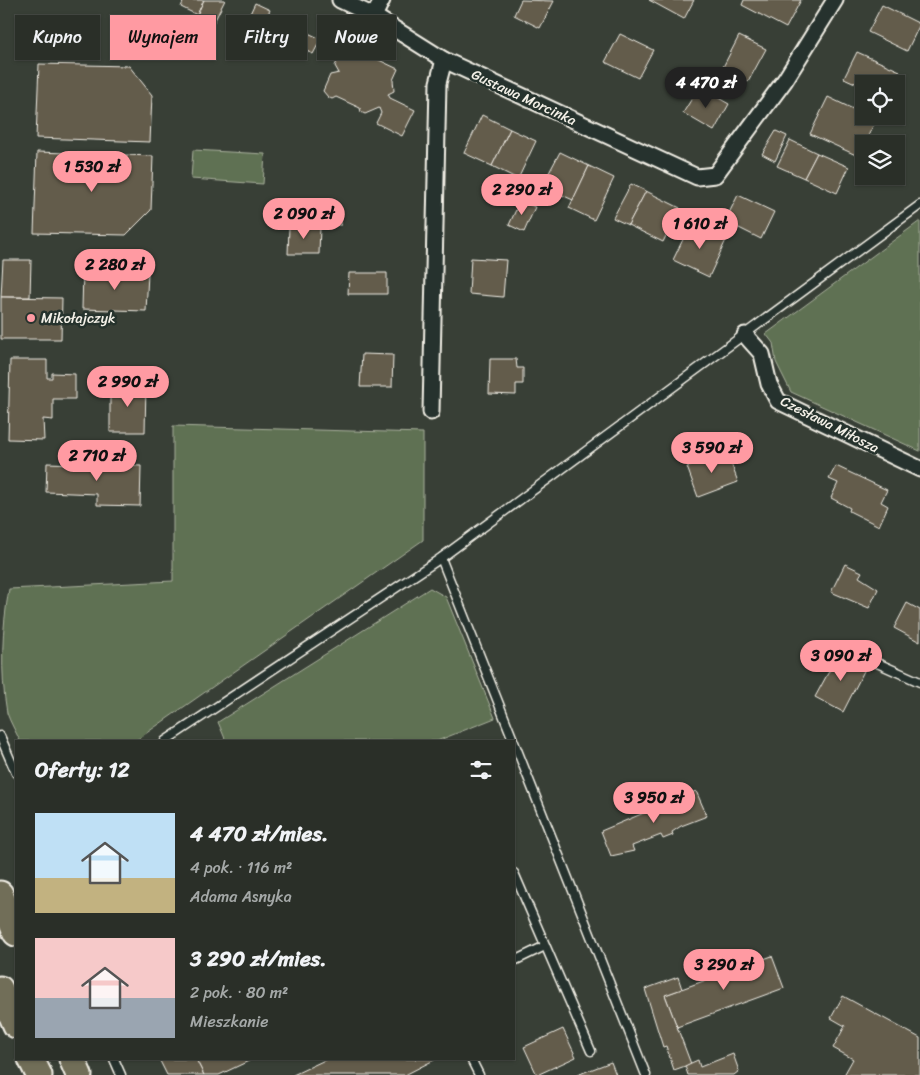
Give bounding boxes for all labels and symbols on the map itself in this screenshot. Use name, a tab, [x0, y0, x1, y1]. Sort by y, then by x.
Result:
street label: Gustawa Morcinka	[467, 62, 580, 133]
pin: 4 470 zł	[654, 66, 758, 109]
pin: 1 530 zł	[40, 150, 144, 193]
pin: 2 290 zł	[470, 174, 574, 216]
pin: 2 090 zł	[252, 198, 356, 240]
pin: 1 610 zł	[648, 208, 752, 250]
pin: 2 280 zł	[63, 248, 167, 291]
place label: Mikołajczyk	[41, 306, 115, 331]
marker: Mikołajczyk	[25, 312, 37, 324]
pin: 2 990 zł	[76, 366, 180, 408]
street label: Czesława Miłosza	[776, 389, 884, 460]
pin: 3 590 zł	[660, 432, 764, 474]
pin: 2 710 zł	[45, 440, 149, 482]
pin: 3 090 zł	[789, 640, 893, 682]
pin: 3 950 zł	[602, 782, 706, 824]
pin: 3 290 zł	[672, 948, 776, 991]

